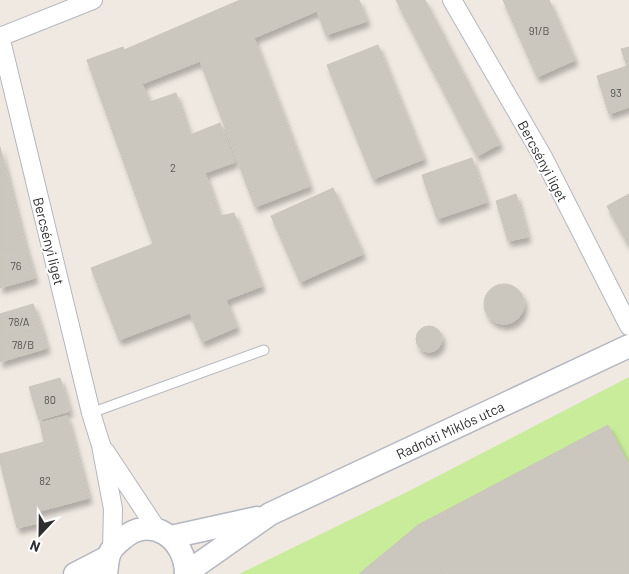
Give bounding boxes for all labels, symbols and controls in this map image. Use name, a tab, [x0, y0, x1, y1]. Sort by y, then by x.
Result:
house number: 91/B	[529, 24, 549, 37]
house number: 93	[610, 86, 622, 99]
street label: Bercsényi liget	[514, 117, 572, 205]
house number: 2	[170, 161, 176, 174]
street label: Bercsényi liget	[30, 195, 68, 287]
house number: 76	[11, 259, 22, 272]
house number: 78/A	[8, 315, 30, 328]
house number: 78/B	[12, 338, 34, 351]
house number: 80	[44, 393, 56, 406]
street label: Radnóti Miklós utca	[393, 397, 507, 463]
house number: 82	[39, 474, 51, 487]
north arrow	[15, 509, 65, 559]
text: N	[27, 537, 42, 556]

